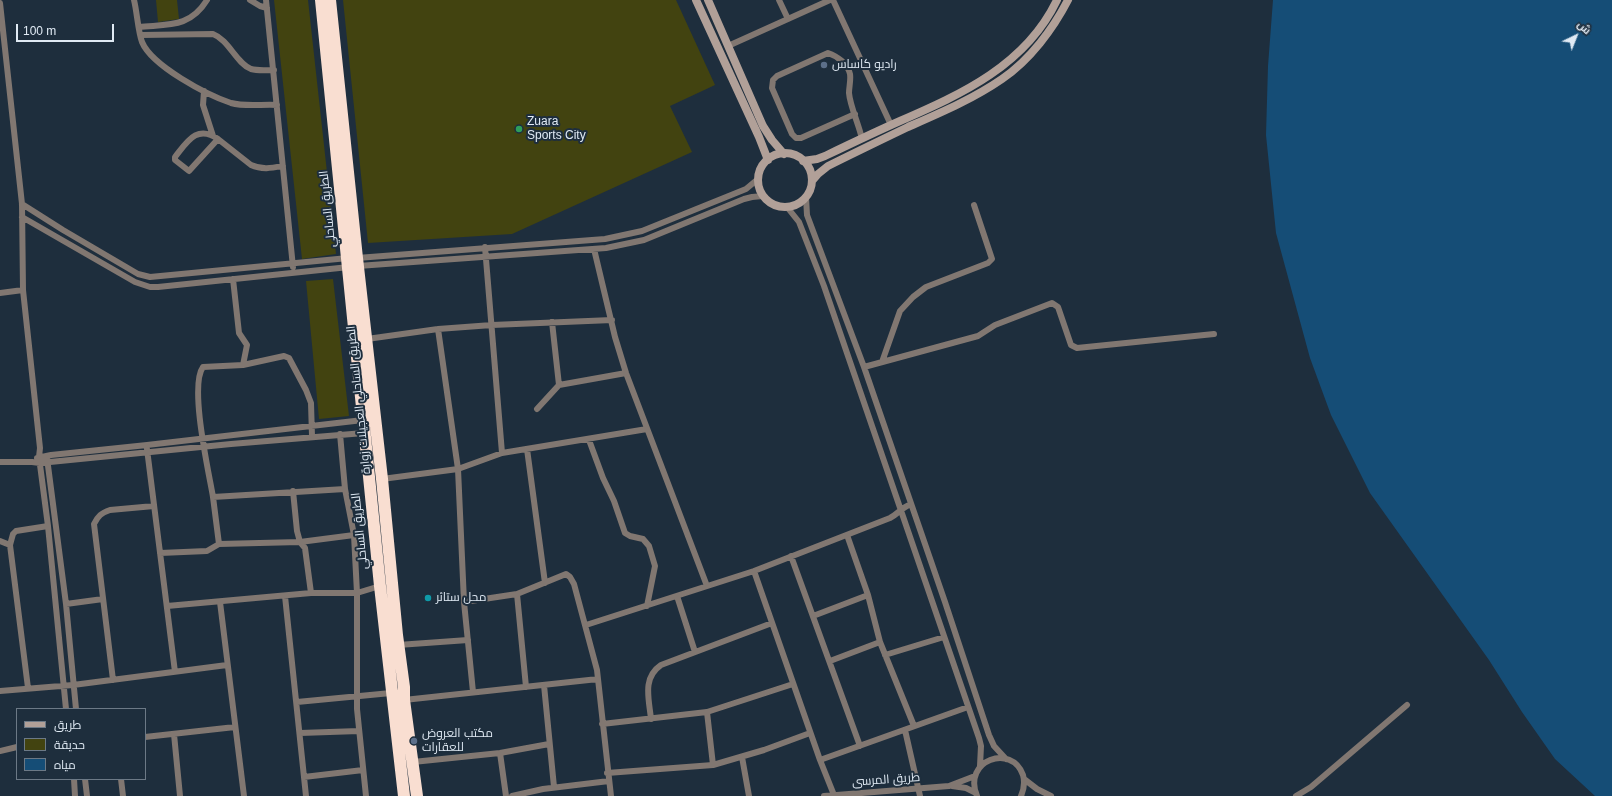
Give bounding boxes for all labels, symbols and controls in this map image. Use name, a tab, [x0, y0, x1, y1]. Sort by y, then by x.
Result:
scale bar	[18, 16, 116, 42]
north arrow	[1556, 16, 1596, 56]
text: ش	[1575, 18, 1593, 36]
text: 100 m	[23, 24, 56, 38]
place label: راديو كاساس	[832, 58, 897, 72]
marker: راديو كاساس	[819, 60, 829, 70]
place label: Zuara Sports City	[527, 115, 586, 143]
marker: Zuara Sports City	[514, 124, 524, 134]
street label: الطريق الساحلي	[317, 170, 339, 248]
street label: الطريق الساحلي العجيلات زوارة	[344, 325, 374, 475]
street label: الطريق الساحلي	[349, 492, 371, 570]
place label: محل ستائر	[436, 591, 486, 605]
marker: محل ستائر	[423, 593, 433, 603]
legend	[16, 708, 146, 780]
text: طريق	[54, 718, 81, 732]
place label: مكتب العروض للعقارات	[422, 727, 493, 755]
marker: مكتب العروض للعقارات	[409, 736, 419, 746]
text: حديقة	[54, 738, 85, 752]
text: مياه	[54, 758, 76, 772]
street label: طريق المرسى	[851, 770, 921, 790]

